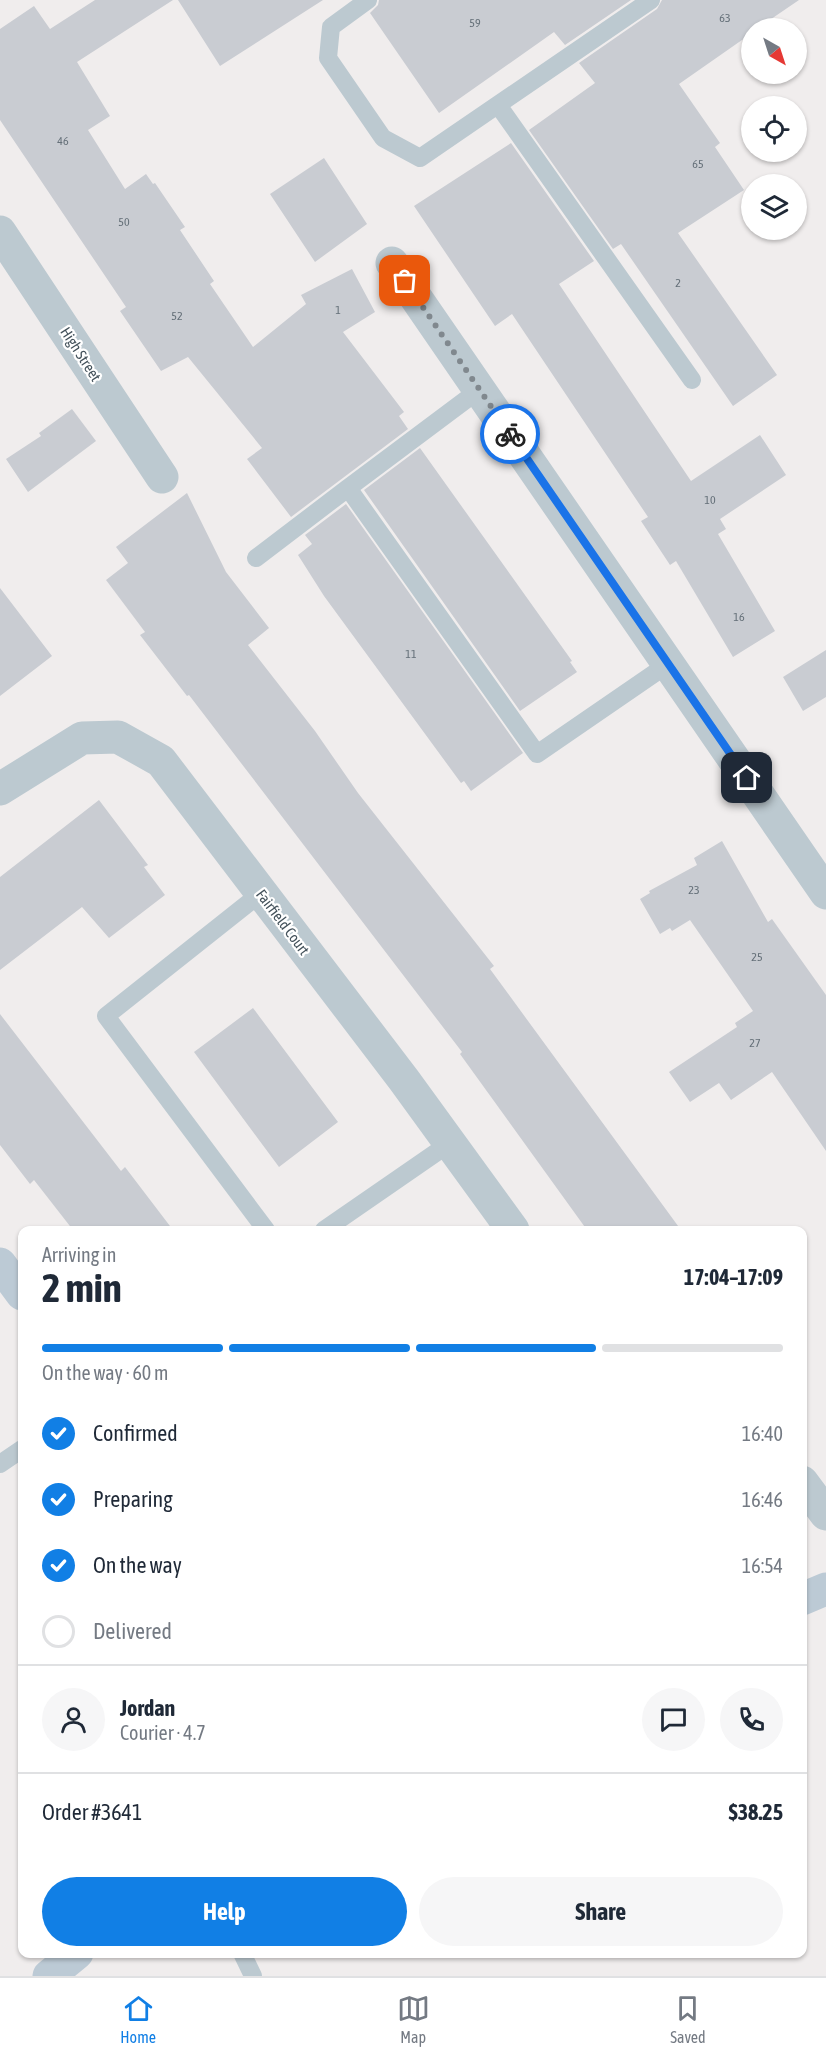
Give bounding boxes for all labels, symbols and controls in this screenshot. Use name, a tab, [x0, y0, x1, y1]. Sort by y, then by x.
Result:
house number: 63	[719, 11, 731, 25]
house number: 59	[469, 16, 481, 30]
north arrow	[741, 18, 807, 84]
map controls	[741, 18, 807, 240]
button: locate	[741, 96, 807, 162]
house number: 46	[57, 134, 69, 148]
house number: 65	[692, 157, 704, 171]
button: layers	[741, 174, 807, 240]
house number: 50	[118, 215, 130, 229]
pin	[379, 255, 430, 306]
icon: bag	[388, 264, 421, 297]
house number: 2	[675, 276, 681, 290]
house number: 1	[335, 303, 341, 317]
house number: 52	[171, 309, 183, 323]
street label: High Street	[57, 324, 105, 384]
courier	[480, 404, 540, 464]
icon: bike	[494, 418, 527, 451]
house number: 10	[704, 493, 716, 507]
house number: 16	[733, 610, 745, 624]
house number: 11	[405, 647, 417, 661]
pin	[721, 752, 772, 803]
icon: home	[730, 761, 763, 794]
house number: 23	[688, 883, 700, 897]
street label: Fairfield Court	[253, 886, 313, 958]
house number: 25	[751, 950, 763, 964]
house number: 27	[749, 1036, 761, 1050]
text: Arriving in	[42, 1243, 116, 1266]
text: 17:04–17:09	[684, 1264, 783, 1290]
text: 2 min	[42, 1266, 122, 1310]
text: On the way · 60 m	[42, 1361, 168, 1384]
icon: check	[42, 1417, 75, 1450]
text: Confirmed	[93, 1420, 178, 1446]
text: 16:40	[742, 1422, 783, 1445]
icon: check	[42, 1483, 75, 1516]
text: Preparing	[93, 1486, 173, 1512]
text: 16:46	[742, 1488, 783, 1511]
icon: check	[42, 1549, 75, 1582]
text: On the way	[93, 1552, 182, 1578]
text: 16:54	[742, 1554, 783, 1577]
text: Delivered	[93, 1618, 172, 1644]
button: person	[42, 1688, 105, 1751]
button: chat	[642, 1688, 705, 1751]
button: phone	[720, 1688, 783, 1751]
text: Jordan	[120, 1695, 175, 1721]
text: Courier · 4.7	[120, 1721, 206, 1744]
text: Order #3641	[42, 1799, 142, 1825]
text: $38.25	[728, 1799, 783, 1825]
button: Help	[42, 1877, 407, 1946]
button: Share	[419, 1877, 783, 1946]
tab: Home	[120, 1992, 156, 2046]
tab: Map	[397, 1992, 430, 2046]
tab: Saved	[670, 1992, 706, 2046]

